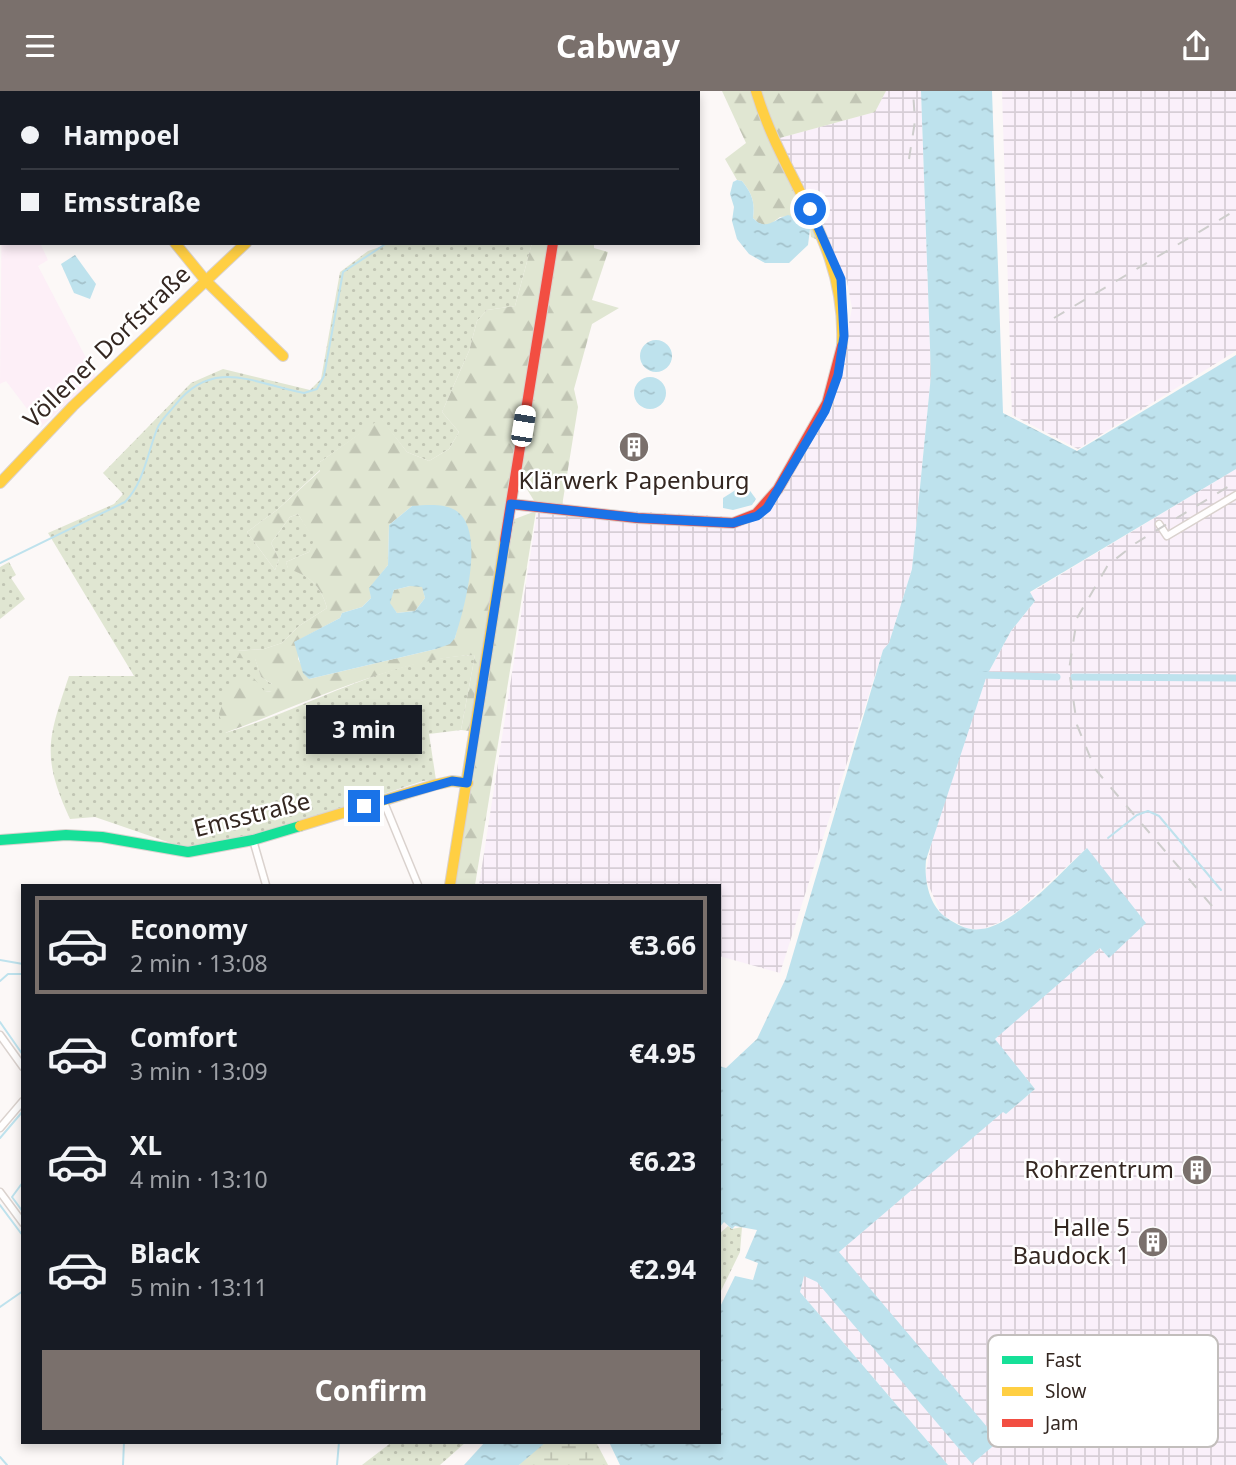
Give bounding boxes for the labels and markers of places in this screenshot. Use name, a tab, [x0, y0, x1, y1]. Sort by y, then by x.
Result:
building icon: Klärwerk Papenburg	[617, 430, 651, 464]
place label: Klärwerk Papenburg	[519, 463, 749, 496]
place label: Rohrzentrum	[1024, 1152, 1174, 1185]
building icon: Rohrzentrum	[1180, 1153, 1214, 1187]
place label: Halle 5 Baudock 1	[1013, 1210, 1130, 1271]
building icon: Halle 5 Baudock 1	[1136, 1225, 1170, 1259]

